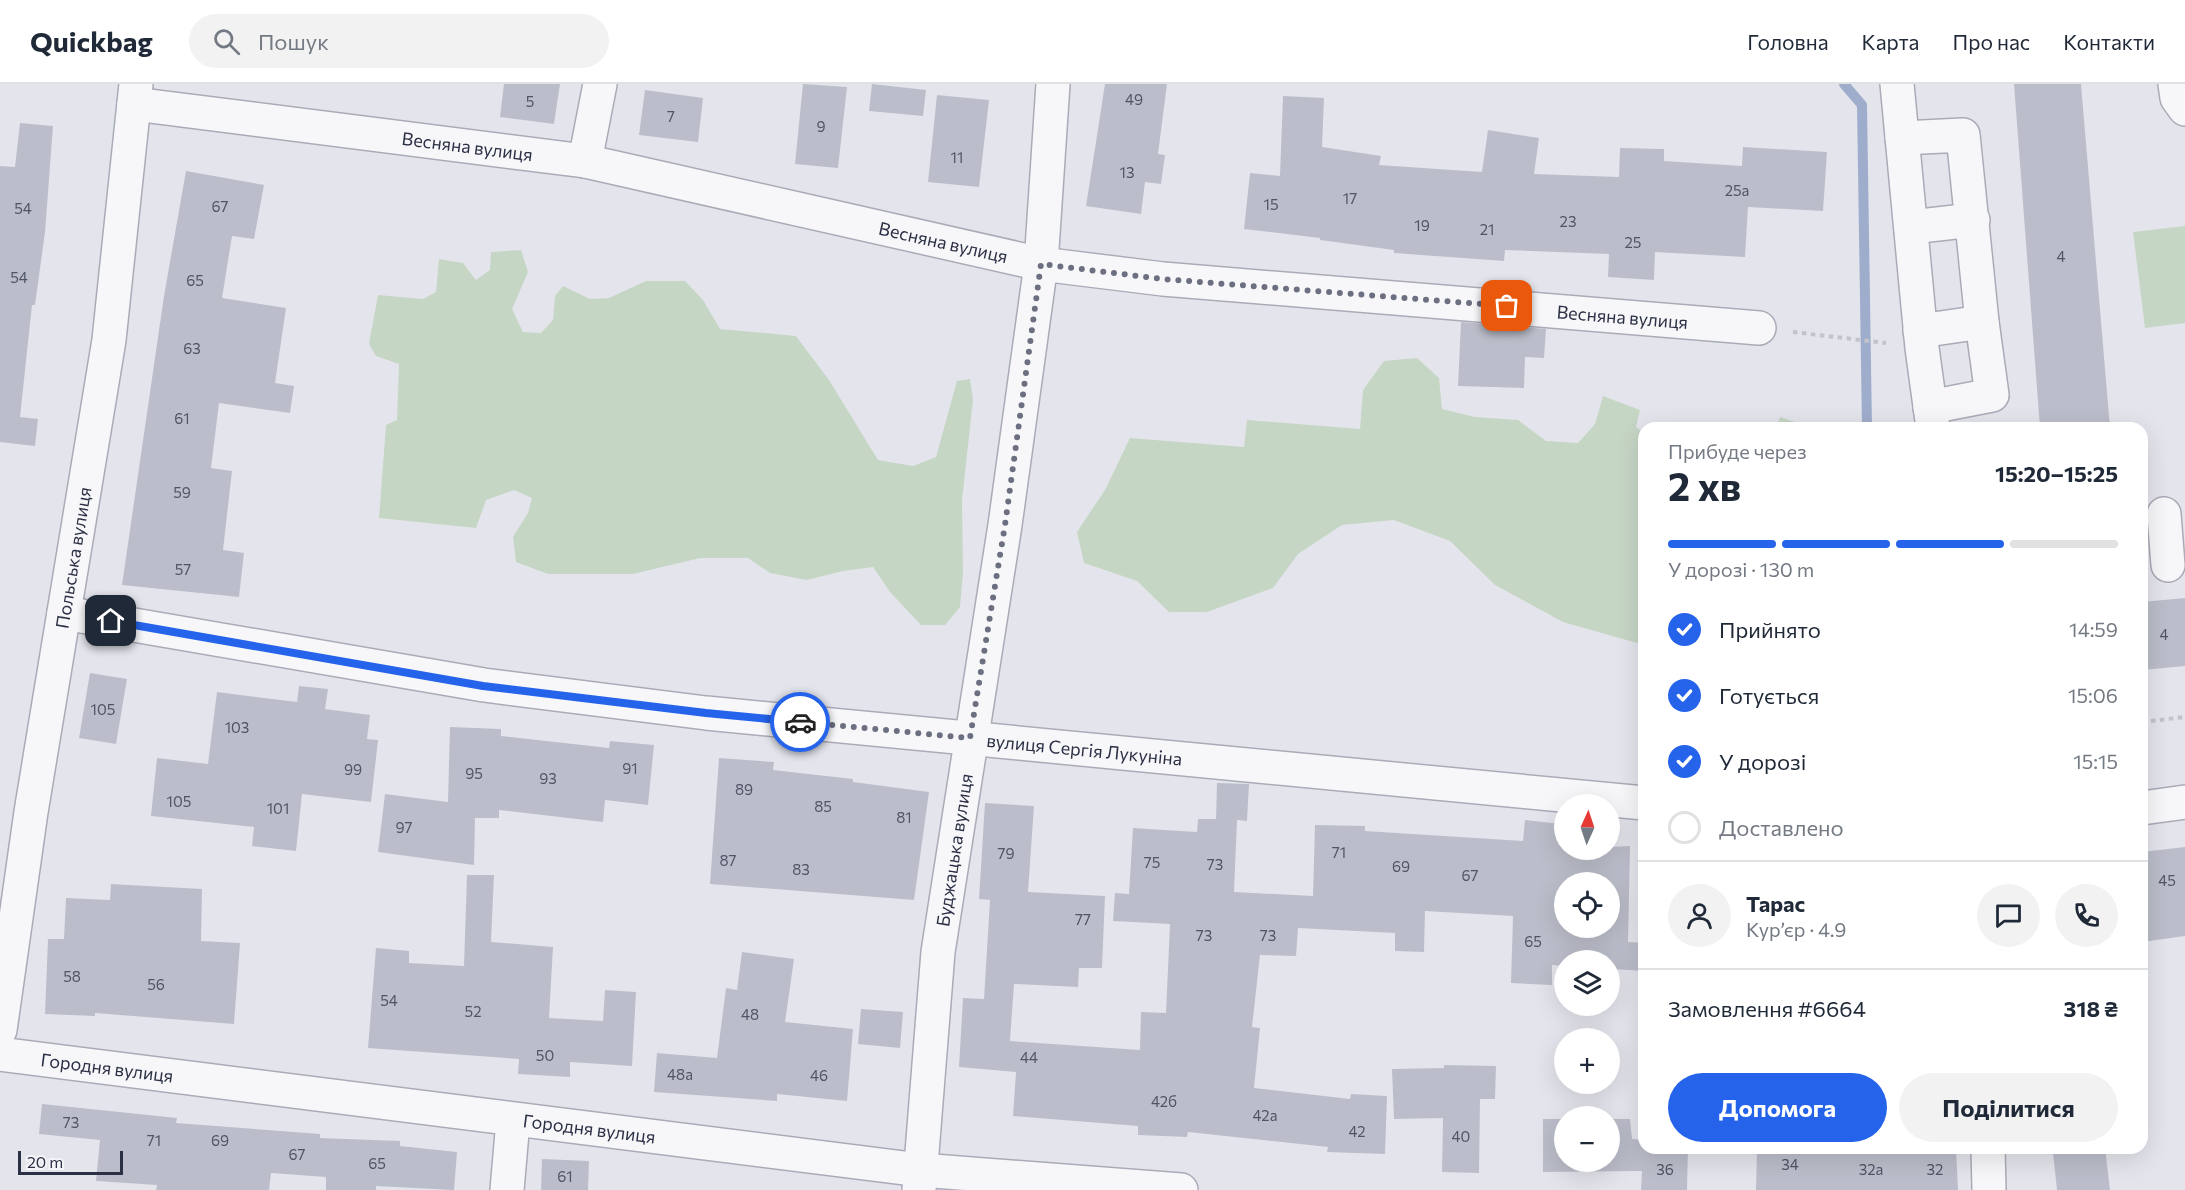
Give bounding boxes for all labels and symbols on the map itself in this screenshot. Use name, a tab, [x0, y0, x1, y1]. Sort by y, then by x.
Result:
house number: 49	[1125, 90, 1143, 108]
house number: 5	[526, 92, 534, 110]
house number: 7	[667, 107, 675, 125]
house number: 9	[816, 117, 826, 135]
street label: Весняна вулиця	[401, 127, 534, 165]
house number: 11	[951, 148, 963, 166]
house number: 13	[1120, 163, 1134, 181]
house number: 25а	[1725, 181, 1749, 199]
house number: 17	[1343, 189, 1357, 207]
house number: 15	[1263, 195, 1279, 213]
house number: 67	[212, 197, 229, 215]
house number: 54	[14, 199, 32, 217]
house number: 23	[1560, 212, 1576, 230]
house number: 19	[1414, 216, 1430, 234]
street label: Весняна вулиця	[877, 217, 1010, 267]
house number: 21	[1480, 220, 1494, 238]
house number: 25	[1625, 233, 1641, 251]
house number: 4	[2057, 247, 2066, 265]
house number: 54	[10, 268, 28, 286]
house number: 65	[186, 271, 204, 289]
pin	[1481, 280, 1532, 331]
street label: Весняна вулиця	[1556, 300, 1689, 333]
house number: 63	[183, 339, 201, 357]
house number: 61	[174, 409, 190, 427]
house number: 59	[173, 483, 191, 501]
street label: Польська вулиця	[51, 485, 96, 630]
house number: 57	[175, 560, 191, 578]
pin	[85, 595, 136, 646]
house number: 4	[2160, 625, 2169, 643]
courier	[770, 692, 830, 752]
house number: 105	[91, 700, 115, 718]
house number: 103	[225, 718, 249, 736]
street label: вулиця Сергія Лукуніна	[986, 729, 1183, 770]
house number: 91	[622, 759, 638, 777]
house number: 99	[344, 760, 362, 778]
house number: 95	[465, 764, 483, 782]
house number: 93	[539, 769, 557, 787]
street label: Буджацька вулиця	[931, 772, 977, 928]
house number: 89	[735, 780, 753, 798]
house number: 105	[167, 792, 191, 810]
north arrow	[1554, 794, 1620, 860]
house number: 85	[814, 797, 832, 815]
house number: 101	[267, 799, 289, 817]
house number: 81	[896, 808, 912, 826]
house number: 97	[396, 818, 413, 836]
house number: 71	[1332, 843, 1346, 861]
house number: 79	[998, 844, 1014, 862]
house number: 87	[720, 851, 737, 869]
house number: 75	[1144, 853, 1160, 871]
house number: 73	[1207, 855, 1223, 873]
house number: 69	[1392, 857, 1410, 875]
house number: 83	[792, 860, 810, 878]
house number: 67	[1462, 866, 1479, 884]
house number: 45	[2158, 871, 2176, 889]
house number: 77	[1075, 910, 1091, 928]
house number: 73	[1196, 926, 1212, 944]
house number: 73	[1260, 926, 1276, 944]
house number: 65	[1524, 932, 1542, 950]
house number: 58	[63, 967, 81, 985]
house number: 56	[147, 975, 165, 993]
house number: 54	[380, 991, 398, 1009]
house number: 52	[465, 1002, 481, 1020]
house number: 48	[741, 1005, 759, 1023]
house number: 50	[536, 1046, 554, 1064]
street label: Городня вулиця	[40, 1048, 175, 1087]
house number: 44	[1020, 1048, 1038, 1066]
house number: 48а	[667, 1065, 693, 1083]
house number: 46	[810, 1066, 828, 1084]
house number: 42б	[1151, 1092, 1177, 1110]
house number: 42а	[1253, 1106, 1277, 1124]
street label: Городня вулиця	[522, 1109, 657, 1148]
house number: 73	[63, 1113, 79, 1131]
house number: 42	[1348, 1122, 1366, 1140]
house number: 40	[1452, 1127, 1470, 1145]
house number: 71	[147, 1131, 161, 1149]
house number: 69	[211, 1131, 229, 1149]
house number: 67	[289, 1145, 306, 1163]
scale bar	[18, 1148, 123, 1176]
house number: 65	[368, 1154, 386, 1172]
house number: 34	[1781, 1155, 1799, 1173]
house number: 36	[1656, 1160, 1674, 1178]
house number: 32а	[1859, 1160, 1883, 1178]
house number: 32	[1927, 1160, 1943, 1178]
house number: 61	[557, 1167, 573, 1185]

